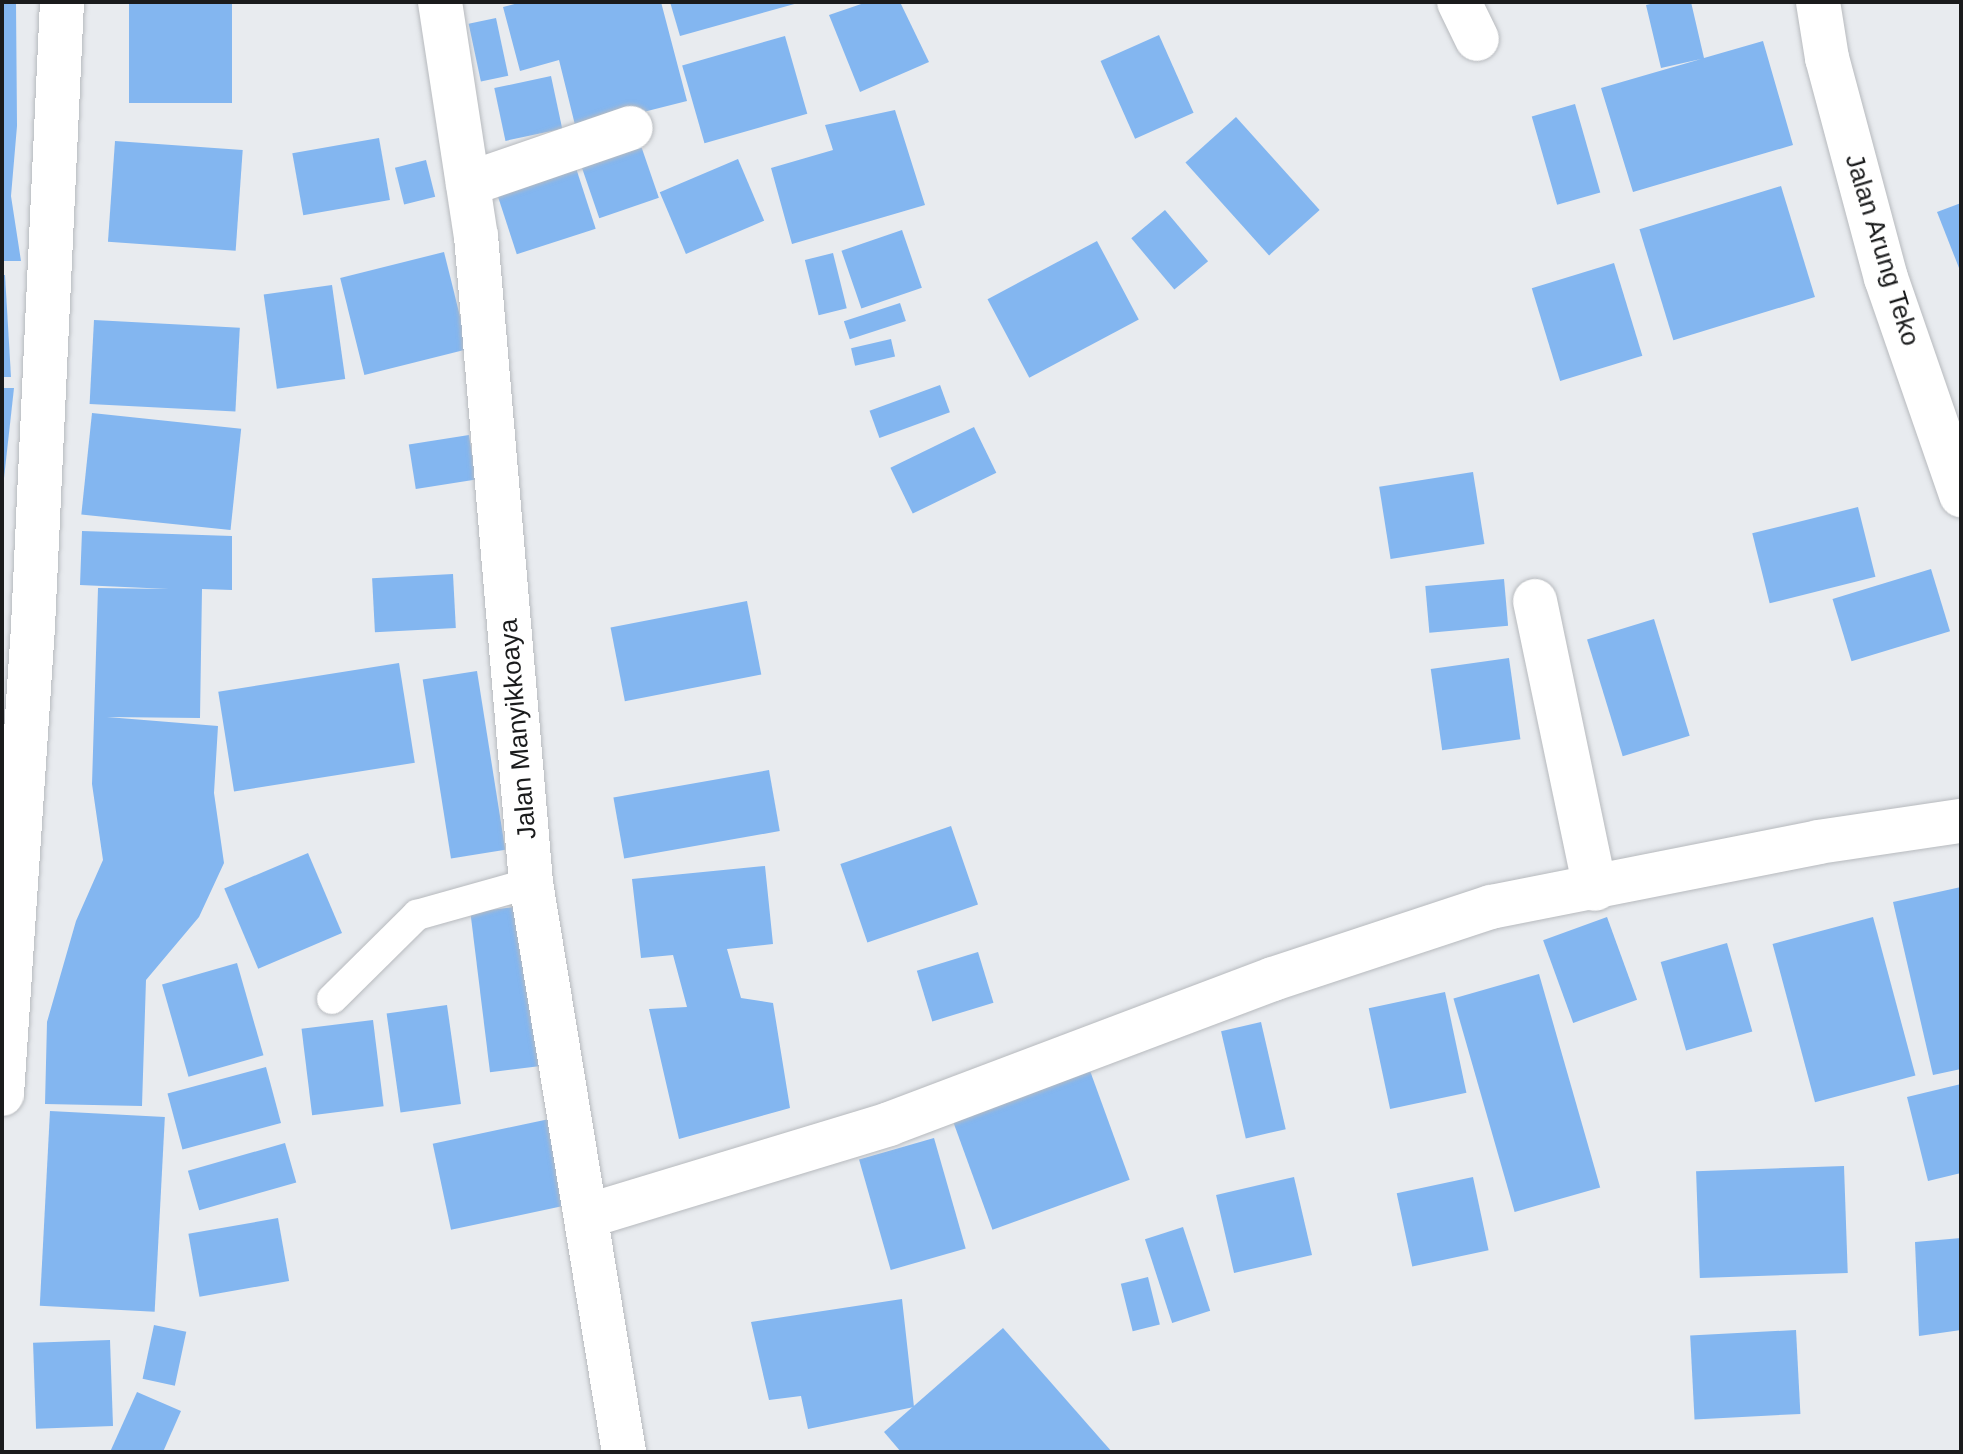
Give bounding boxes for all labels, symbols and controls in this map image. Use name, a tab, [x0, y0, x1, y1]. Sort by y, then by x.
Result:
street label: Jalan Arung Teko	[1838, 149, 1926, 351]
street label: Jalan Manyikkoaya	[493, 618, 543, 840]

